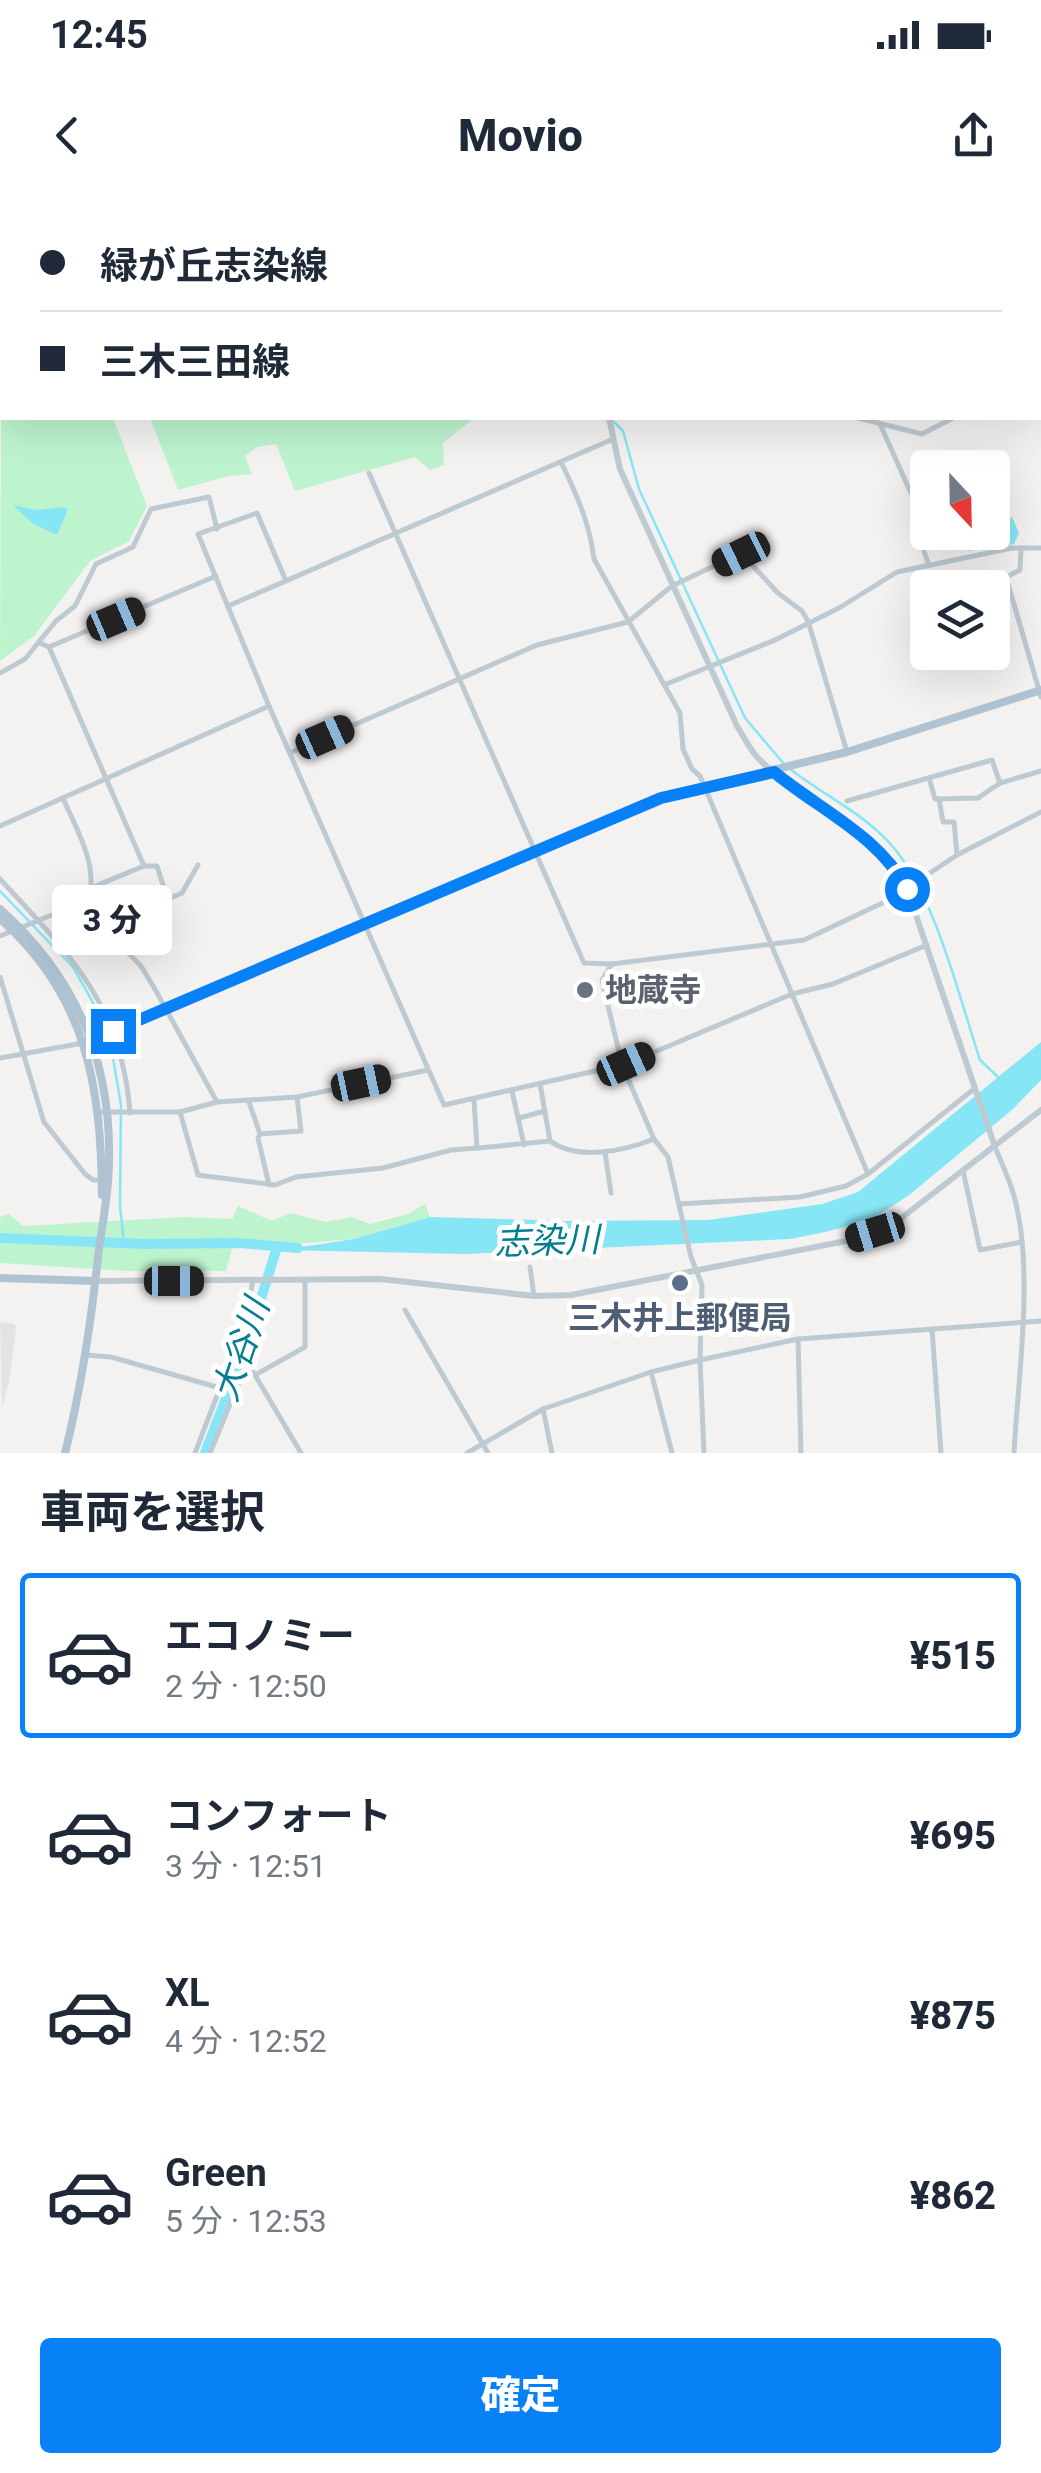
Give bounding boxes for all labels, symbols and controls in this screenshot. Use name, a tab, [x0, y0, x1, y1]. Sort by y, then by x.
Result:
text: 12:45	[50, 13, 148, 57]
icon: back	[40, 108, 95, 163]
icon: share	[946, 108, 1001, 163]
text: Movio	[458, 109, 583, 162]
text: 緑が丘志染線	[100, 244, 328, 288]
text: 三木三田線	[100, 340, 290, 384]
north arrow	[910, 450, 1010, 550]
map controls	[910, 450, 1010, 670]
car	[707, 527, 775, 581]
button: layers	[910, 570, 1010, 670]
car	[83, 593, 149, 645]
car	[291, 711, 359, 763]
route start	[885, 867, 930, 912]
callout: 3 分	[53, 886, 173, 956]
text: 3 分	[83, 901, 141, 939]
place label: 地蔵寺	[605, 971, 701, 1009]
marker: 地蔵寺	[574, 979, 596, 1001]
route end	[91, 1009, 136, 1054]
car	[592, 1038, 660, 1090]
car	[329, 1062, 393, 1104]
car	[842, 1209, 908, 1255]
water label: 志染川	[494, 1219, 604, 1264]
car	[144, 1266, 204, 1296]
marker: 三木井上郵便局	[669, 1272, 691, 1294]
water label: 大谷川	[205, 1290, 279, 1406]
place label: 三木井上郵便局	[568, 1299, 792, 1337]
text: 車両を選択	[40, 1486, 265, 1539]
icon: car	[45, 1611, 135, 1701]
text: エコノミー	[165, 1614, 355, 1658]
text: ¥515	[910, 1634, 996, 1678]
text: 2 分 · 12:50	[165, 1667, 327, 1705]
icon: car	[45, 1791, 135, 1881]
text: コンフォート	[165, 1794, 392, 1838]
text: ¥695	[910, 1814, 996, 1858]
text: 3 分 · 12:51	[165, 1847, 327, 1885]
icon: car	[45, 1971, 135, 2061]
text: XL	[165, 1971, 210, 2015]
text: ¥875	[910, 1994, 996, 2038]
text: 4 分 · 12:52	[165, 2022, 327, 2060]
icon: car	[45, 2151, 135, 2241]
text: Green	[165, 2151, 267, 2195]
text: ¥862	[910, 2174, 996, 2218]
text: 5 分 · 12:53	[165, 2202, 327, 2240]
button: 確定	[40, 2338, 1001, 2453]

